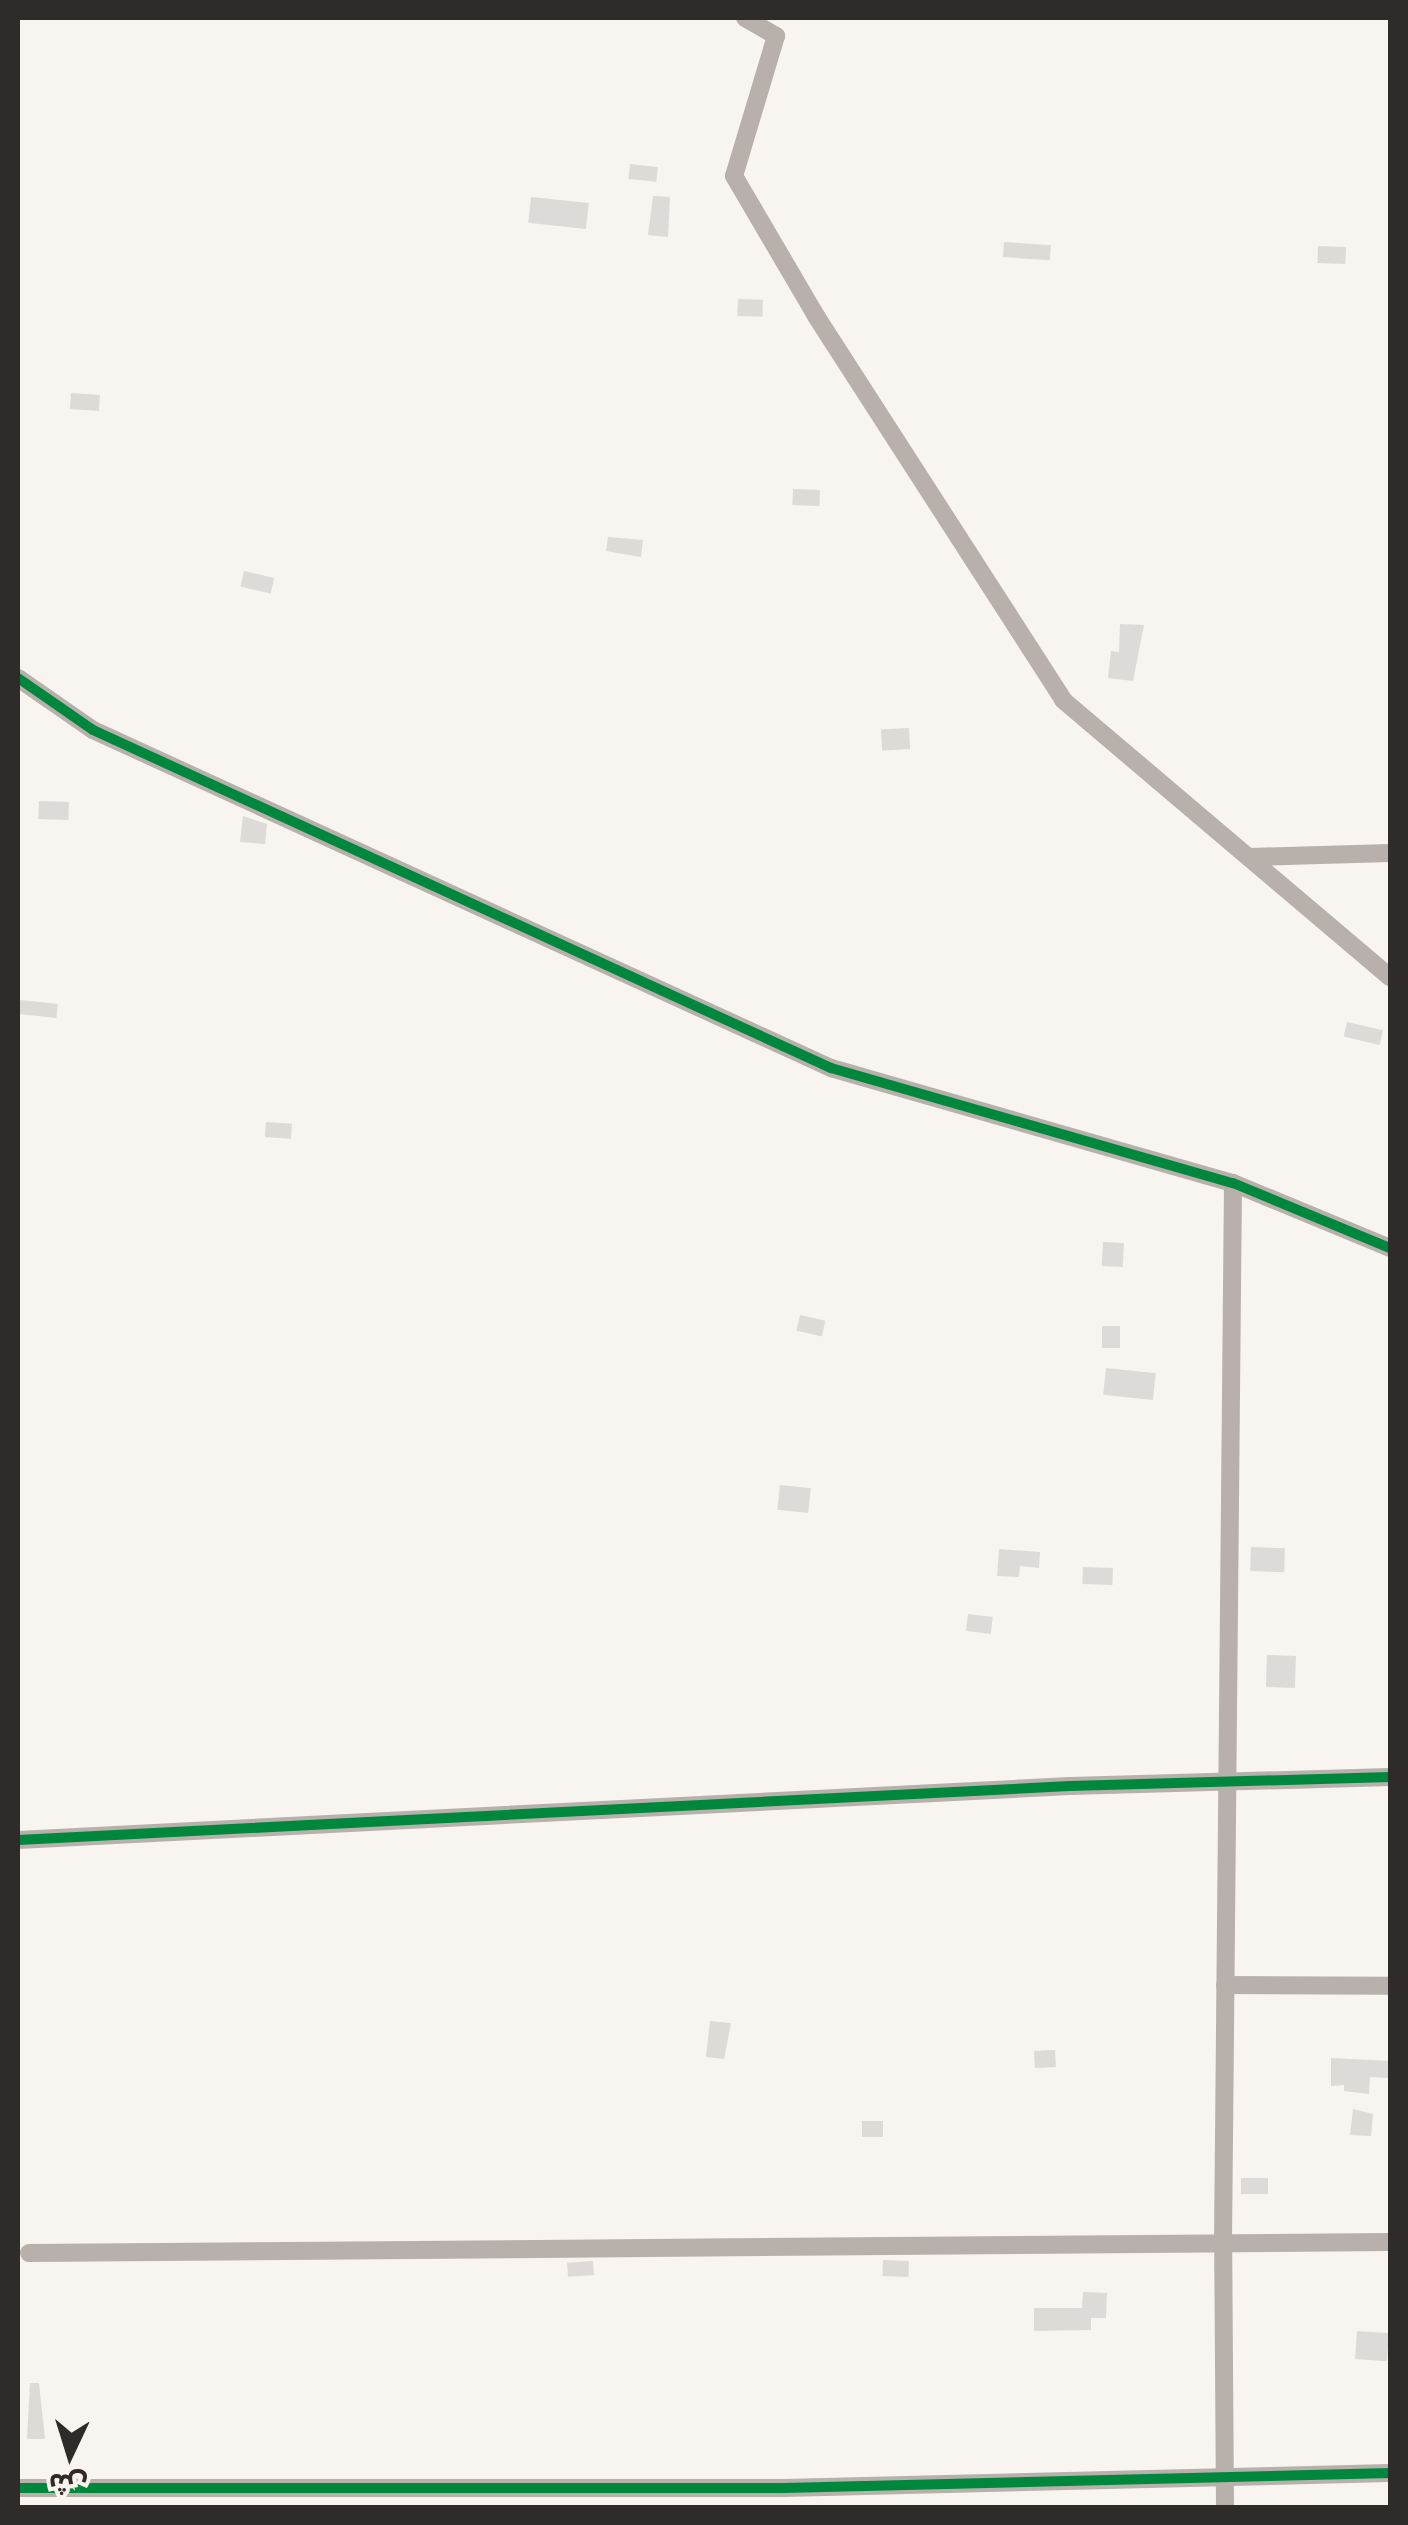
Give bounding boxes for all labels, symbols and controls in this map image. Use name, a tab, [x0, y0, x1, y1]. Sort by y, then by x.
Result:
north arrow	[20, 2405, 120, 2505]
text: ش	[48, 2466, 88, 2504]

